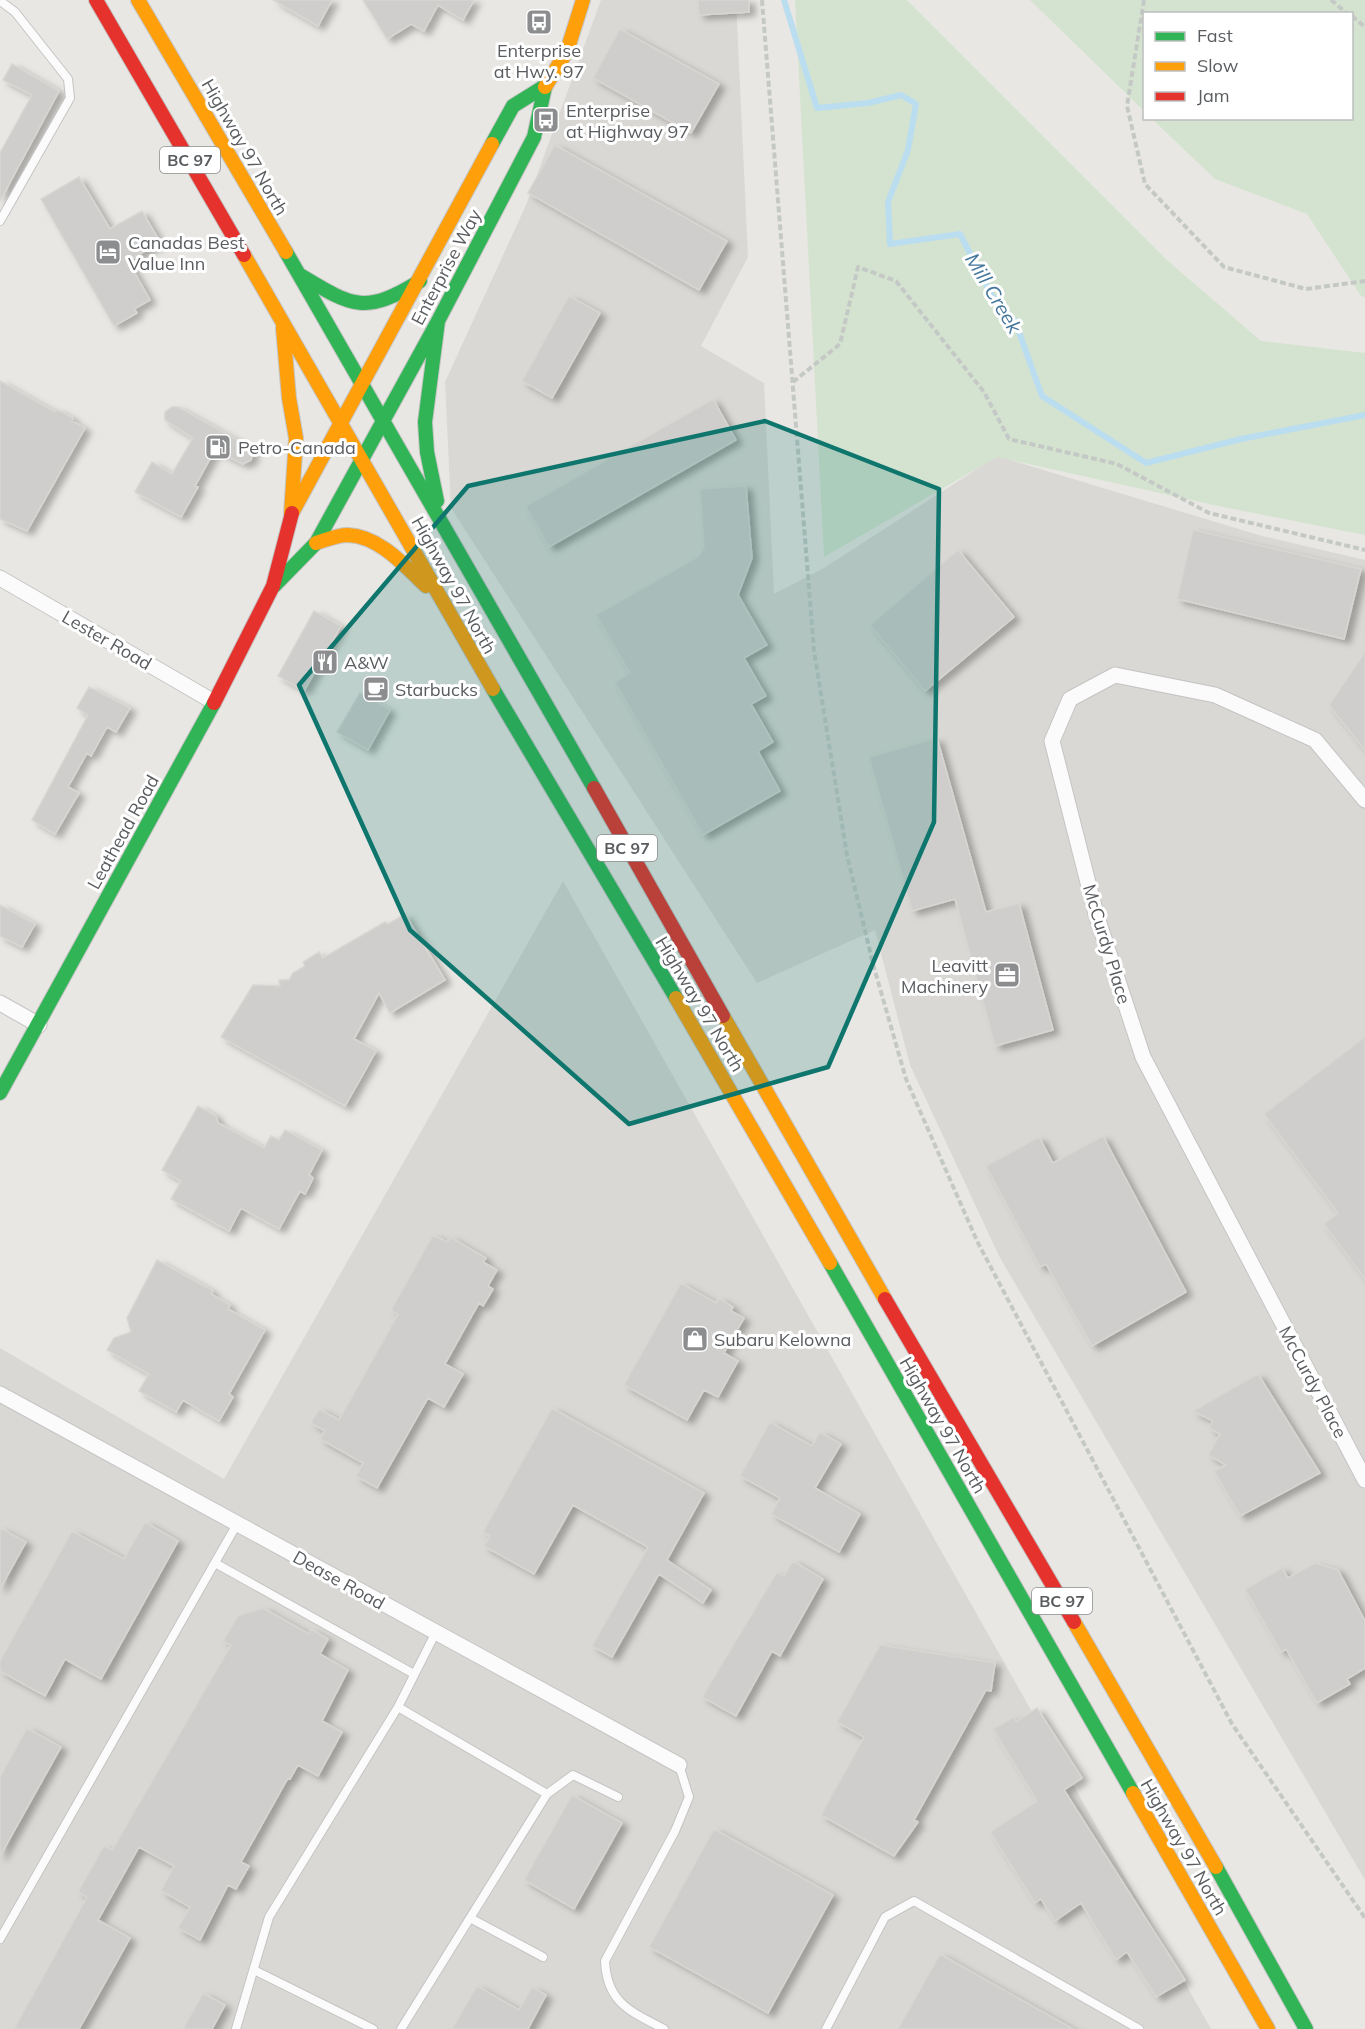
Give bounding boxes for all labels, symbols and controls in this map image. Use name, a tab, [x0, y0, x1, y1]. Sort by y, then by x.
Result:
bus stop icon: Enterprise at Hwy. 97	[524, 7, 554, 37]
legend	[1143, 12, 1353, 120]
text: Fast	[1197, 24, 1233, 47]
place label: Enterprise at Hwy. 97	[494, 39, 584, 83]
text: Slow	[1197, 54, 1239, 77]
street label: Highway 97 North	[197, 75, 293, 219]
text: Jam	[1197, 84, 1230, 107]
place label: Enterprise at Highway 97	[566, 99, 689, 143]
bus stop icon: Enterprise at Highway 97	[531, 105, 561, 135]
road number: BC 97	[160, 147, 220, 173]
street label: Enterprise Way	[406, 205, 486, 329]
place label: Canadas Best Value Inn	[128, 231, 245, 275]
hotel icon: Canadas Best Value Inn	[93, 237, 123, 267]
water label: Mill Creek	[960, 248, 1028, 338]
fuel station icon: Petro-Canada	[203, 432, 233, 462]
place label: Petro-Canada	[238, 436, 356, 459]
street label: Highway 97 North	[407, 512, 501, 658]
street label: Lester Road	[58, 605, 156, 675]
restaurant icon: A&W	[310, 647, 340, 677]
place label: A&W	[344, 651, 389, 674]
cafe icon: Starbucks	[361, 674, 391, 704]
place label: Starbucks	[395, 678, 478, 701]
street label: Leathead Road	[82, 771, 164, 893]
road number: BC 97	[597, 835, 657, 861]
street label: McCurdy Place	[1078, 882, 1136, 1006]
street label: Highway 97 North	[651, 932, 749, 1076]
place label: Leavitt Machinery	[901, 954, 988, 998]
office icon: Leavitt Machinery	[992, 960, 1022, 990]
street label: McCurdy Place	[1274, 1322, 1352, 1442]
shop icon: Subaru Kelowna	[680, 1324, 710, 1354]
place label: Subaru Kelowna	[714, 1328, 851, 1351]
street label: Highway 97 North	[895, 1353, 991, 1497]
street label: Dease Road	[289, 1545, 389, 1615]
road number: BC 97	[1032, 1588, 1092, 1614]
street label: Highway 97 North	[1136, 1775, 1232, 1919]

